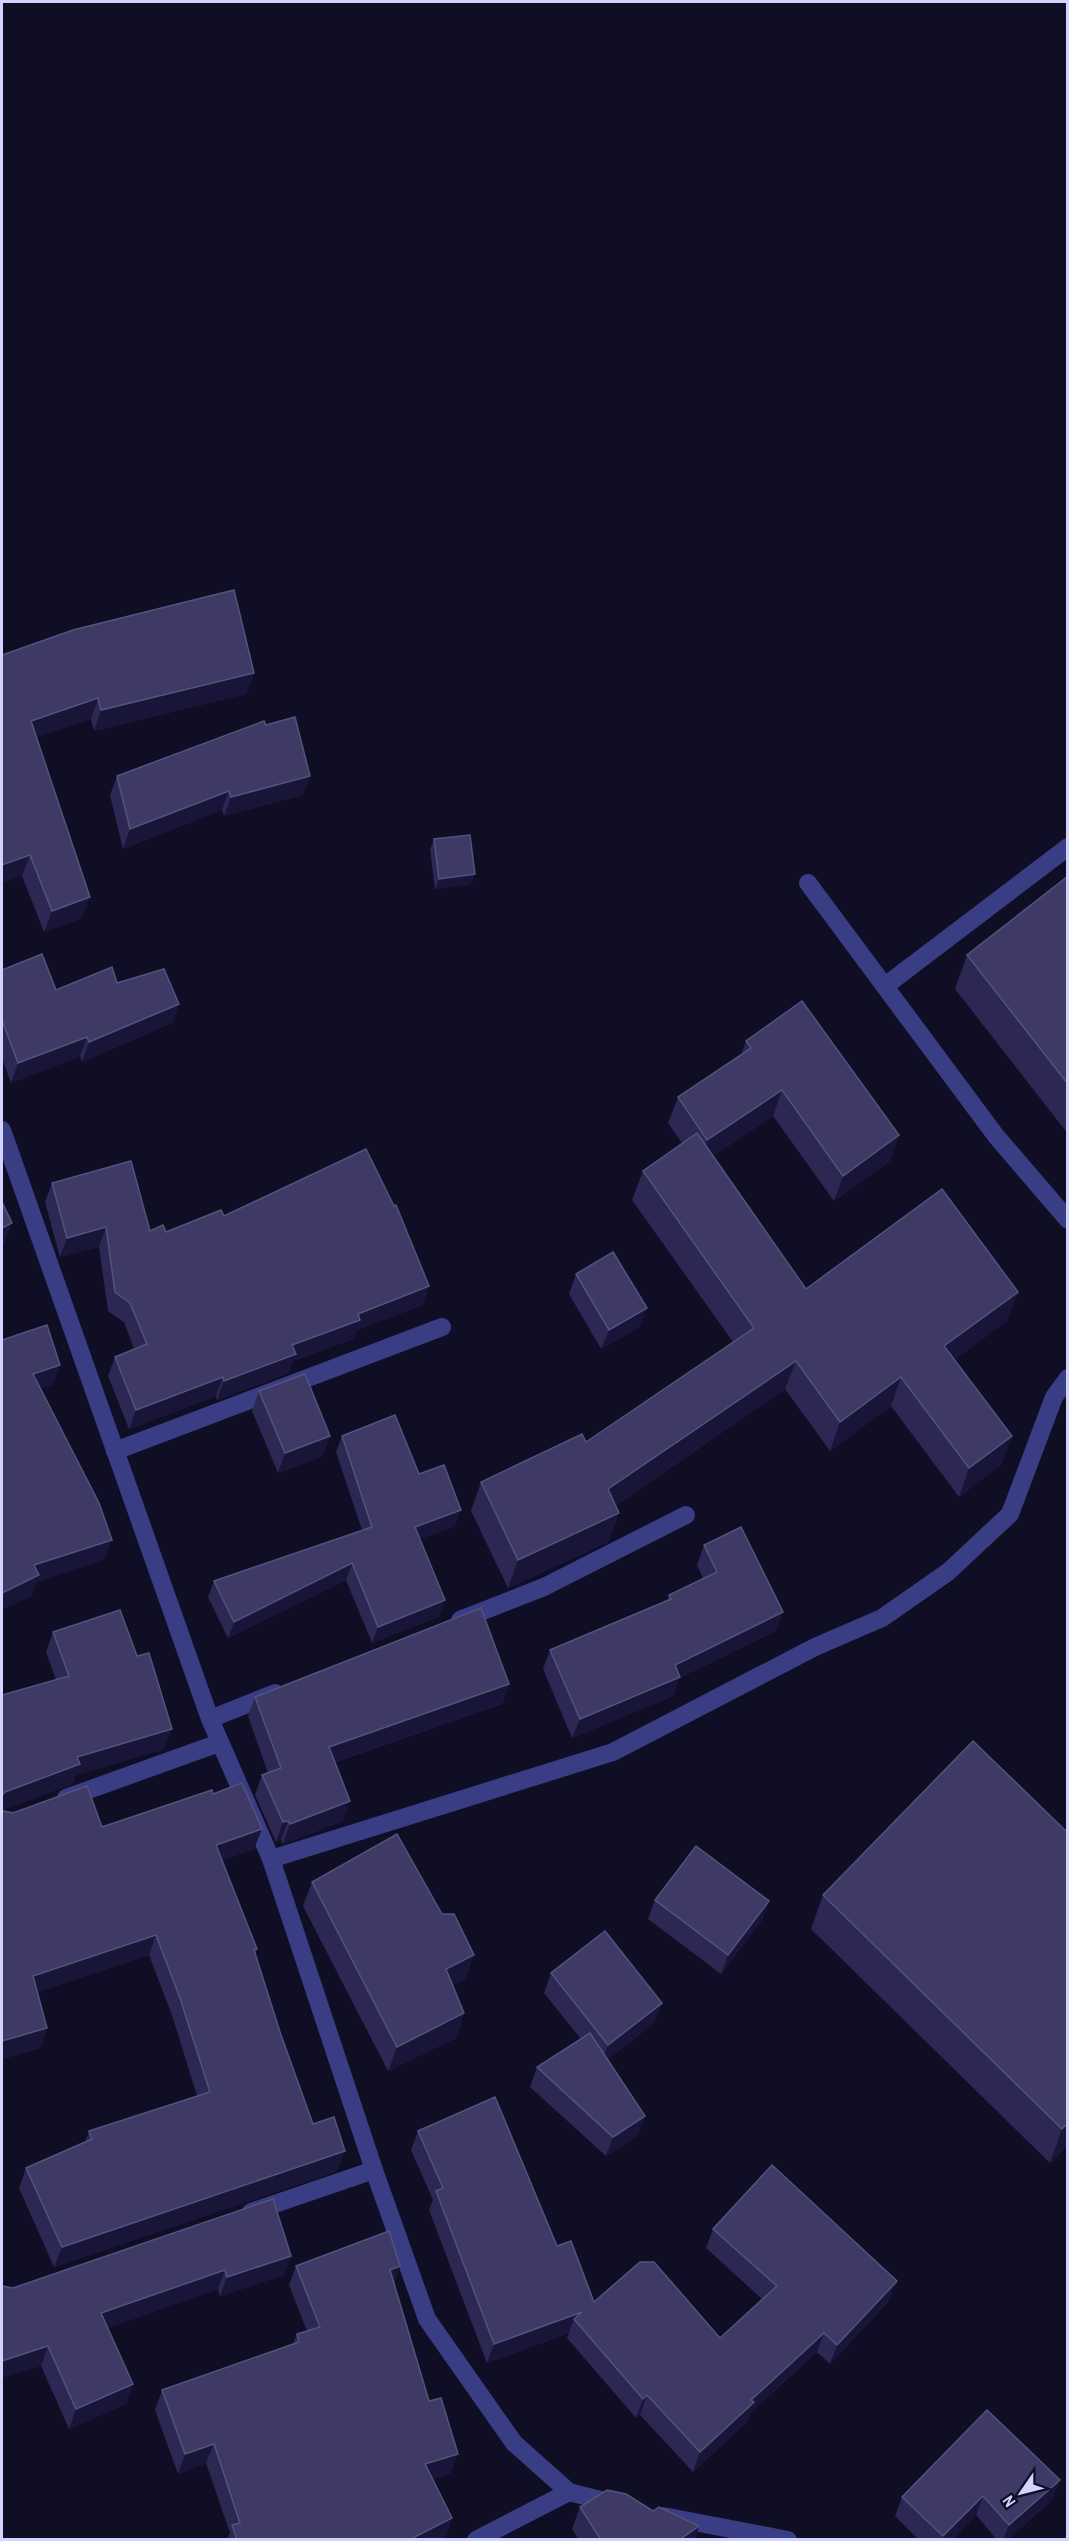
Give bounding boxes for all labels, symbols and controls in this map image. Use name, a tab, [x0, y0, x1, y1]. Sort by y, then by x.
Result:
north arrow	[991, 2463, 1051, 2523]
text: N	[997, 2491, 1020, 2512]

